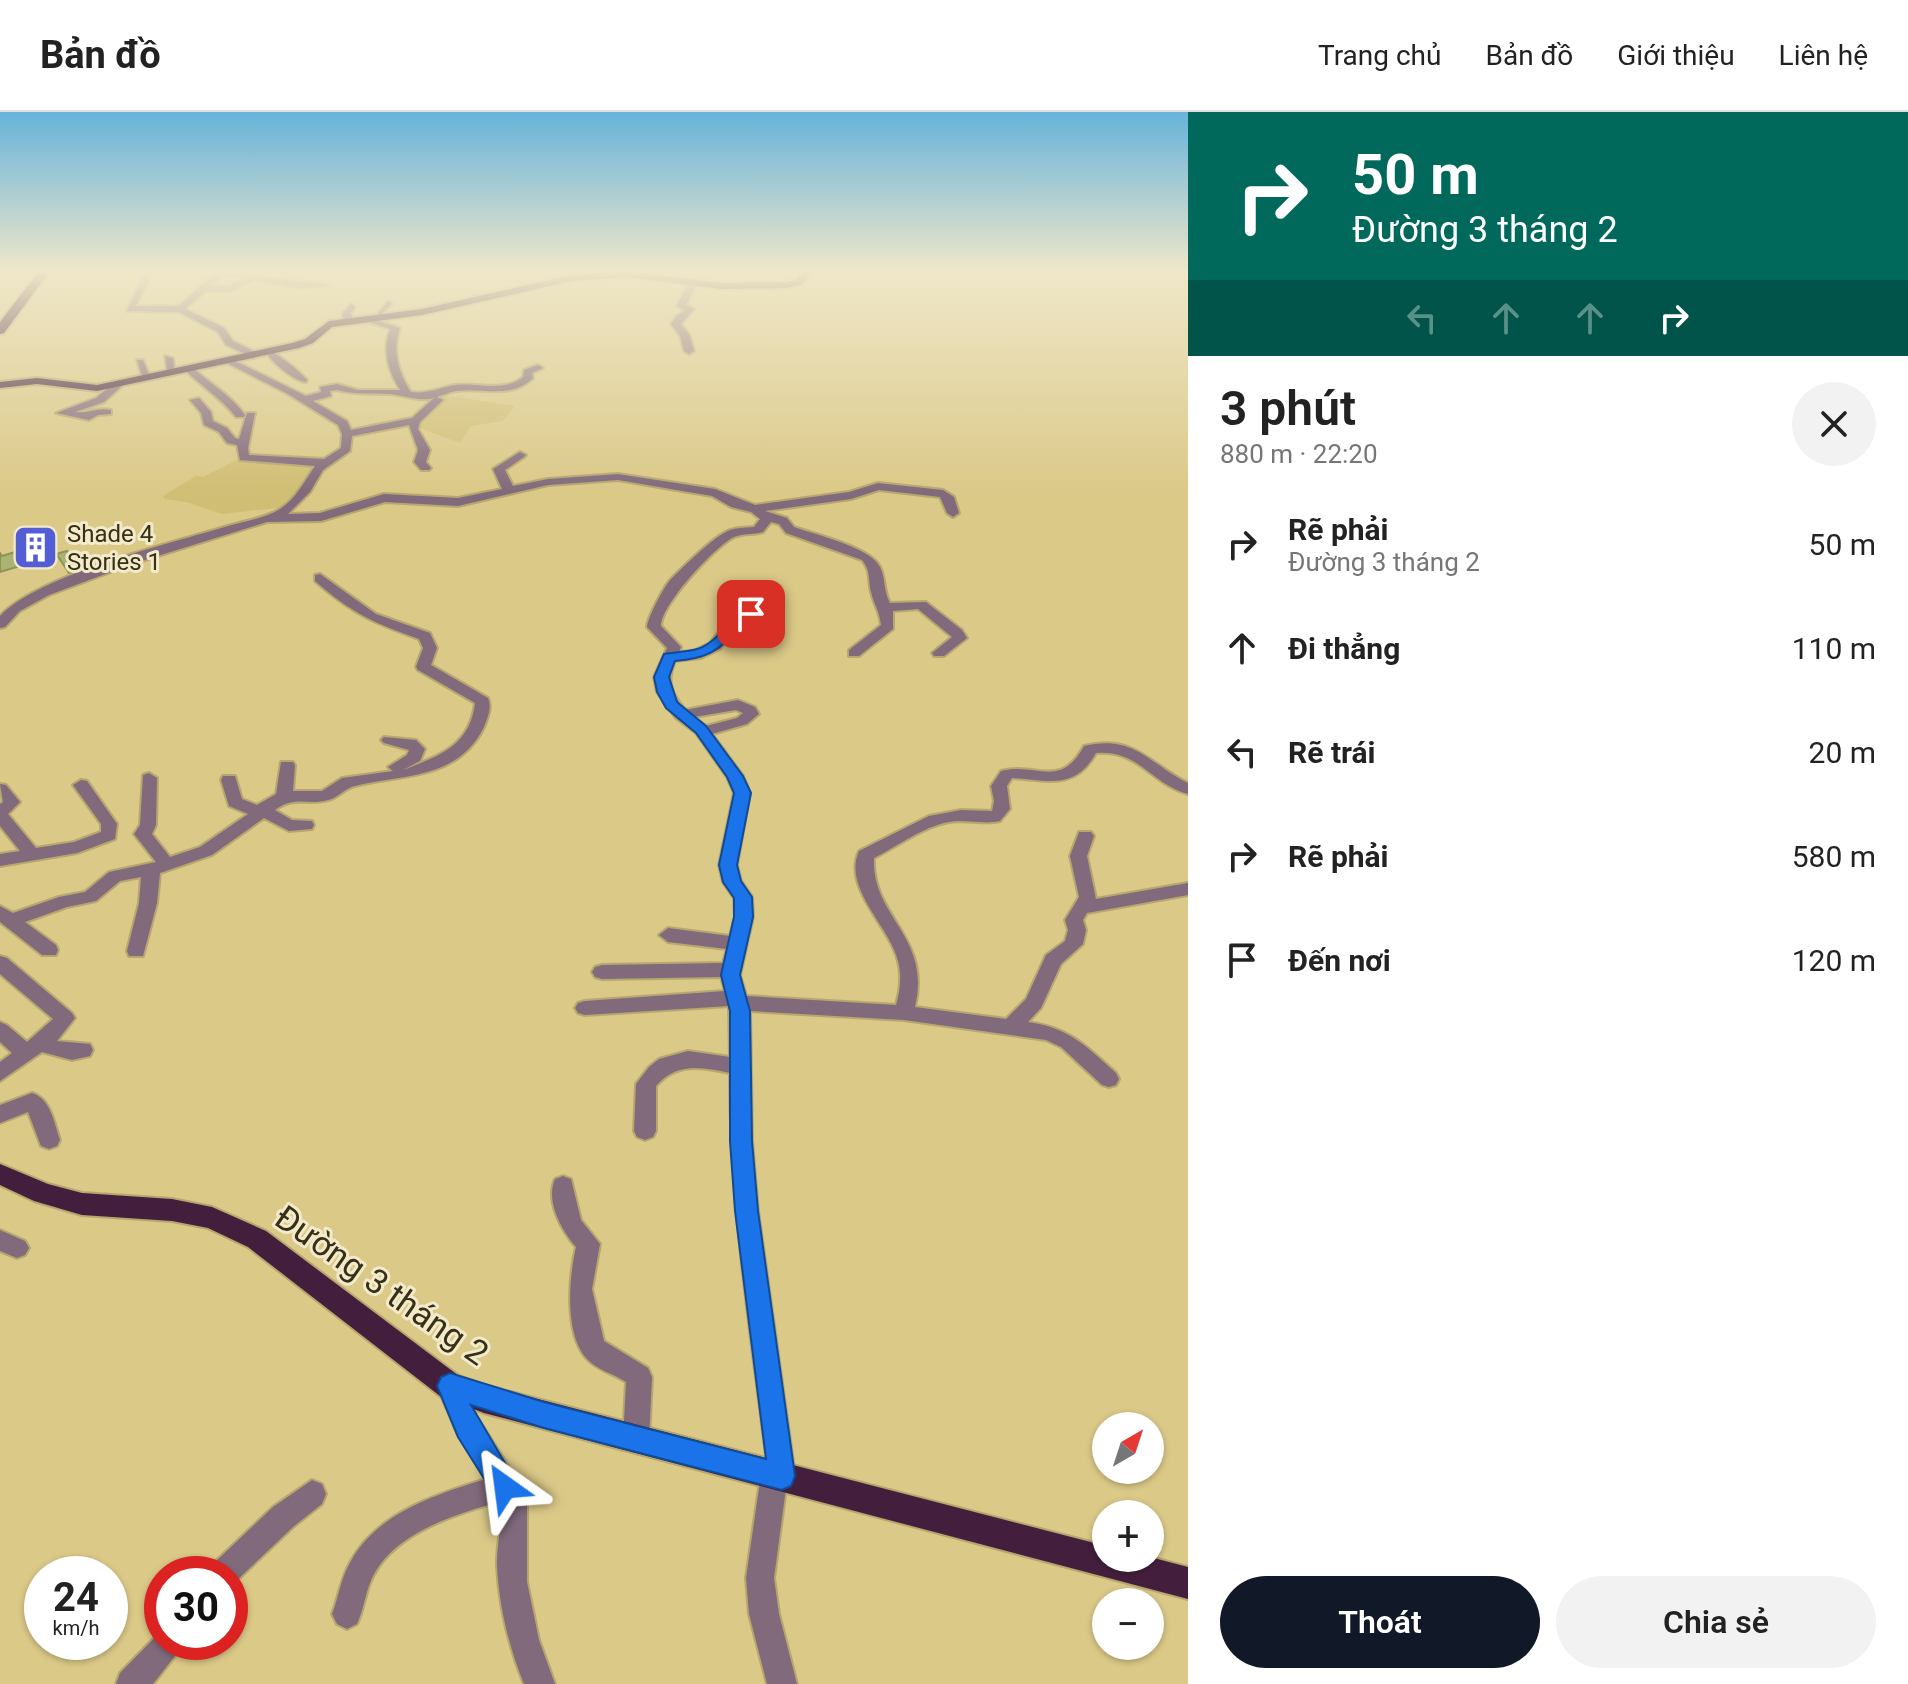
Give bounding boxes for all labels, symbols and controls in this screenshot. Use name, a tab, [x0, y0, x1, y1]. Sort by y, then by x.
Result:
text: Bản đồ	[40, 33, 161, 77]
text: Trang chủ	[1318, 39, 1441, 72]
text: Bản đồ	[1485, 39, 1573, 72]
text: Giới thiệu	[1617, 39, 1735, 72]
text: Liên hệ	[1779, 39, 1868, 72]
text: 50 m	[1352, 142, 1479, 208]
icon: right	[1220, 144, 1324, 248]
text: Đường 3 tháng 2	[1352, 209, 1618, 251]
icon: left	[1400, 296, 1444, 340]
icon: ahead	[1484, 296, 1528, 340]
icon: ahead	[1568, 296, 1612, 340]
icon: right	[1652, 296, 1696, 340]
text: 3 phút	[1220, 380, 1356, 437]
button: close	[1792, 382, 1876, 466]
text: 880 m · 22:20	[1220, 439, 1378, 469]
text: Rẽ phải	[1288, 512, 1389, 547]
place label: Shade 4 Stories 1	[67, 520, 161, 576]
icon: right	[1220, 522, 1264, 566]
building icon: Shade 4 Stories 1	[12, 524, 60, 572]
text: 50 m	[1809, 527, 1876, 562]
text: Đường 3 tháng 2	[1288, 547, 1480, 577]
pin	[717, 580, 785, 648]
icon: arrive	[729, 592, 773, 636]
icon: ahead	[1220, 626, 1264, 670]
text: Đi thẳng	[1288, 631, 1400, 666]
text: 110 m	[1792, 631, 1876, 666]
icon: left	[1220, 730, 1264, 774]
text: Rẽ trái	[1288, 735, 1376, 770]
text: 20 m	[1809, 735, 1876, 770]
icon: right	[1220, 834, 1264, 878]
text: Rẽ phải	[1288, 839, 1389, 874]
text: 580 m	[1792, 839, 1876, 874]
icon: arrive	[1220, 938, 1264, 982]
text: Đến nơi	[1288, 943, 1391, 978]
text: 120 m	[1792, 943, 1876, 978]
street label: Đường 3 tháng 2	[268, 1197, 496, 1373]
north arrow	[1092, 1412, 1164, 1484]
map controls	[1092, 1412, 1164, 1660]
position arrow	[463, 1445, 547, 1529]
button: +	[1092, 1500, 1164, 1572]
speed limit sign: 30	[144, 1556, 248, 1660]
text: 24	[53, 1574, 99, 1621]
button: Thoát	[1220, 1576, 1540, 1668]
button: Chia sẻ	[1556, 1576, 1876, 1668]
button: −	[1092, 1588, 1164, 1660]
text: km/h	[53, 1616, 99, 1640]

